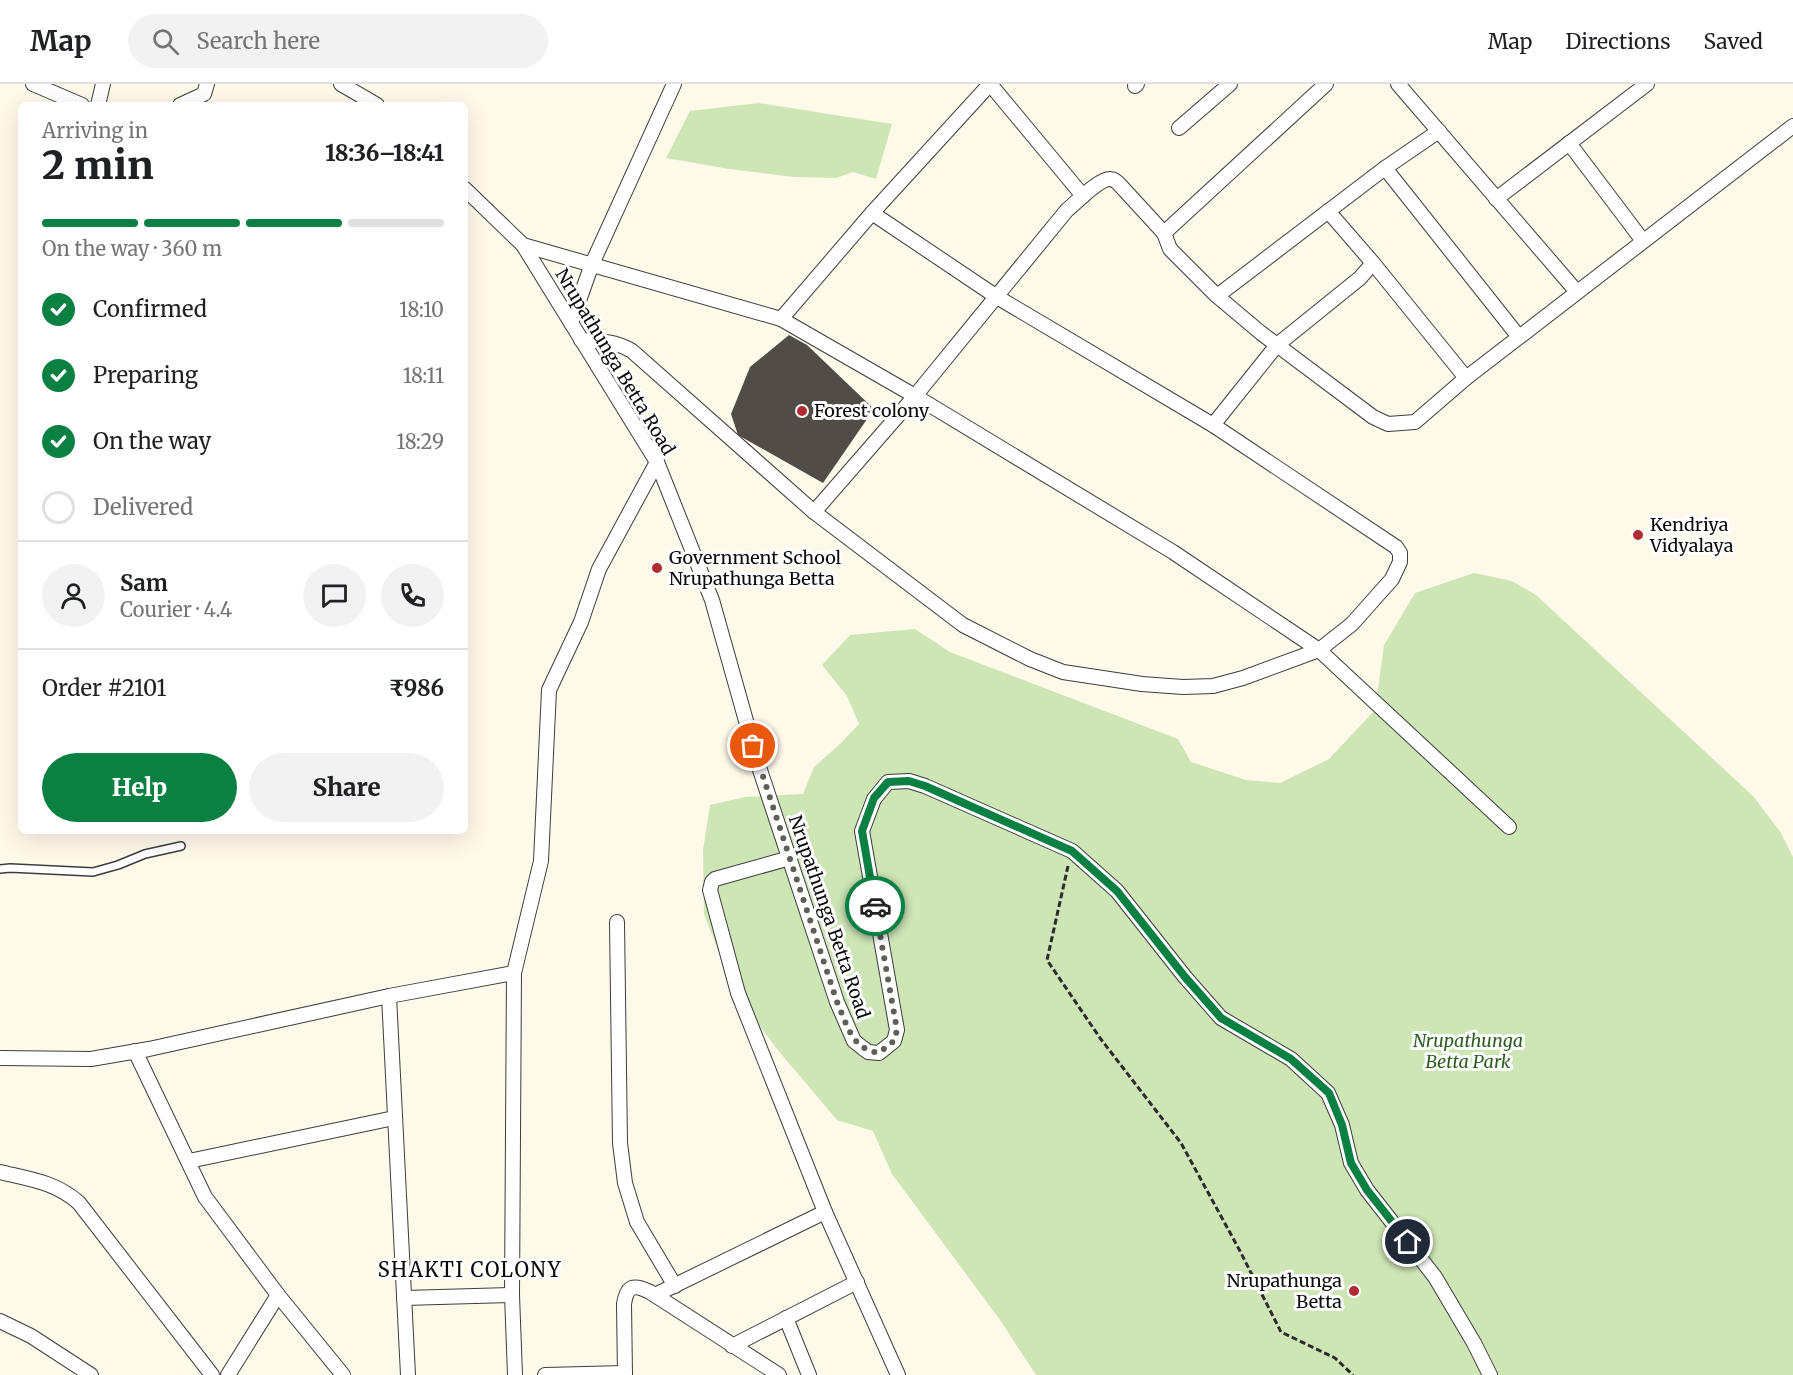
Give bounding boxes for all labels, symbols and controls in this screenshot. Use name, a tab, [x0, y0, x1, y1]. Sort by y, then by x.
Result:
search box	[128, 14, 548, 68]
text: Map	[30, 23, 92, 59]
icon: search	[149, 25, 182, 58]
text: Search here	[197, 27, 320, 55]
text: Map	[1488, 28, 1532, 55]
text: Directions	[1565, 28, 1670, 55]
text: Saved	[1703, 28, 1763, 55]
text: Arriving in	[42, 118, 148, 143]
text: 18:36–18:41	[325, 139, 444, 167]
text: 2 min	[42, 141, 154, 190]
text: On the way · 360 m	[42, 236, 222, 261]
street label: Nrupathunga Betta Road	[551, 264, 680, 459]
icon: check	[42, 293, 75, 326]
text: Confirmed	[93, 295, 207, 323]
text: 18:10	[399, 297, 444, 322]
icon: check	[42, 359, 75, 392]
text: Preparing	[93, 361, 198, 389]
text: 18:11	[403, 363, 444, 388]
place label: Forest colony	[814, 399, 930, 422]
marker: Forest colony	[795, 404, 809, 418]
icon: check	[42, 425, 75, 458]
text: On the way	[93, 427, 211, 455]
text: 18:29	[396, 429, 444, 454]
text: Delivered	[93, 493, 193, 521]
place label: Kendriya Vidyalaya	[1649, 513, 1734, 557]
marker: Kendriya Vidyalaya	[1631, 528, 1645, 542]
place label: Government School Nrupathunga Betta	[669, 546, 842, 590]
marker: Government School Nrupathunga Betta	[650, 561, 664, 575]
button: person	[42, 564, 105, 627]
button: chat	[303, 564, 366, 627]
button: phone	[381, 564, 444, 627]
text: Sam	[120, 569, 168, 597]
text: Courier · 4.4	[120, 597, 232, 622]
text: Order #2101	[42, 674, 166, 702]
text: ₹986	[389, 674, 444, 702]
pin	[727, 720, 778, 771]
icon: bag	[736, 729, 769, 762]
button: Help	[42, 753, 237, 822]
button: Share	[249, 753, 444, 822]
street label: Nrupathunga Betta Road	[784, 812, 875, 1022]
courier	[845, 876, 905, 936]
icon: car	[859, 890, 892, 923]
park label: Nrupathunga Betta Park	[1413, 1029, 1523, 1073]
pin	[1382, 1216, 1433, 1267]
icon: home	[1391, 1225, 1424, 1258]
district label: SHAKTI COLONY	[378, 1257, 562, 1282]
place label: Nrupathunga Betta	[1227, 1269, 1342, 1313]
marker: Nrupathunga Betta	[1347, 1284, 1361, 1298]

